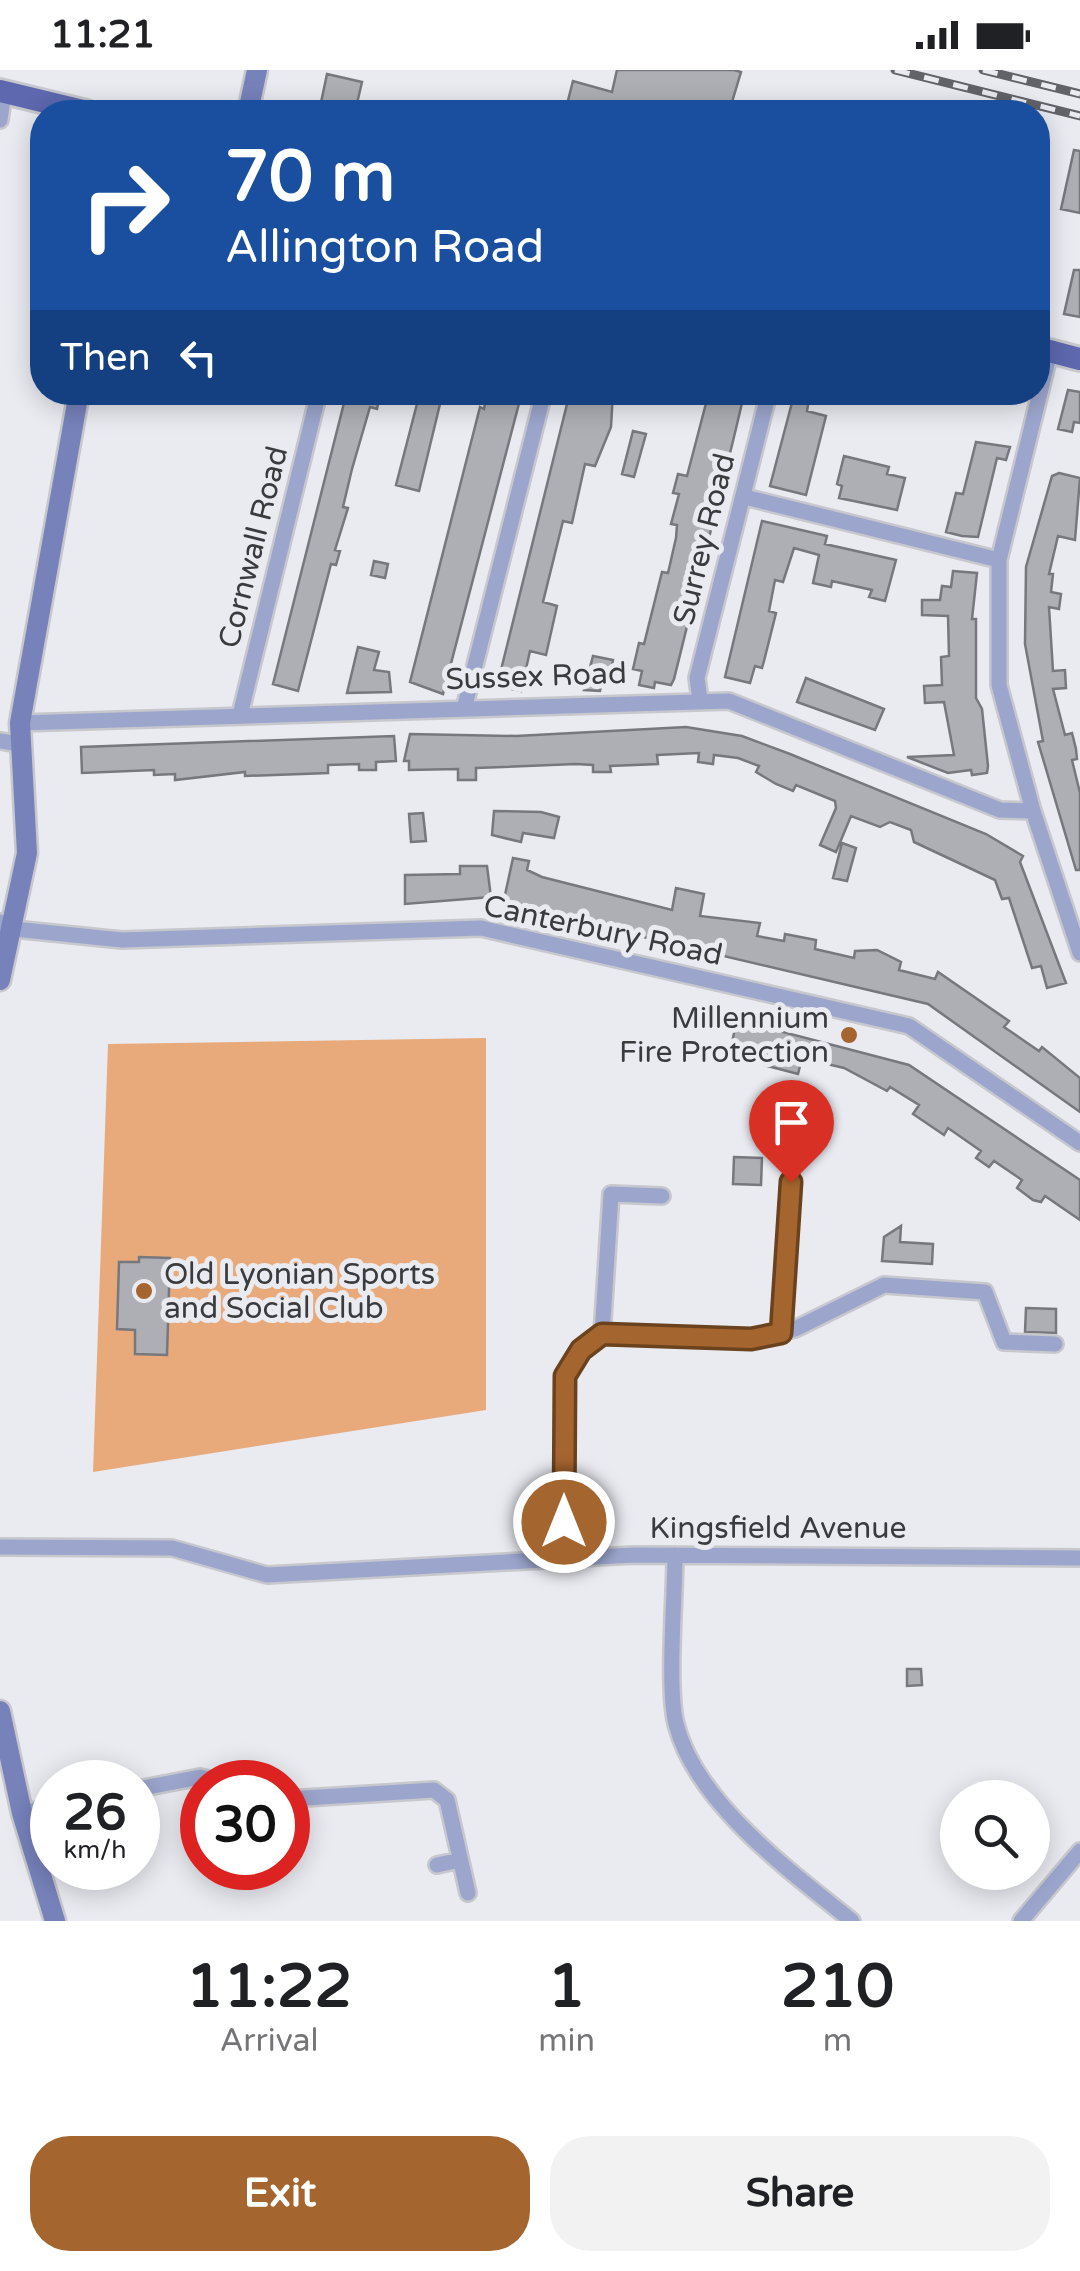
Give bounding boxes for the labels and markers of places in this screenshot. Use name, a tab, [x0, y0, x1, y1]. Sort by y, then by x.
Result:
place label: Millennium Fire Protection	[619, 1000, 829, 1071]
marker: Millennium Fire Protection	[838, 1024, 860, 1046]
pin	[749, 1080, 834, 1183]
place label: Old Lyonian Sports and Social Club	[164, 1256, 435, 1327]
marker: Old Lyonian Sports and Social Club	[133, 1280, 155, 1302]

